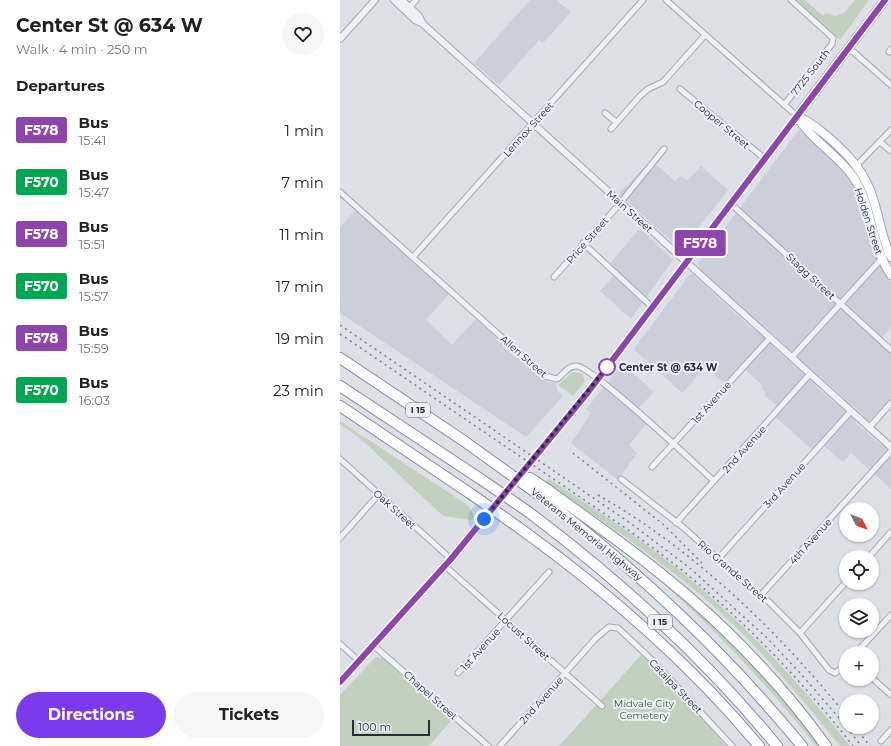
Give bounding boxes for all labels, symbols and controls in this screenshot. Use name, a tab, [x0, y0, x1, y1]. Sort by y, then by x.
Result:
button: heart	[282, 13, 324, 55]
text: Center St @ 634 W	[16, 14, 203, 37]
text: Walk · 4 min · 250 m	[16, 41, 147, 57]
street label: 7725 South	[788, 46, 833, 98]
text: Departures	[16, 76, 105, 95]
street label: Cooper Street	[691, 97, 752, 152]
street label: Lennox Street	[500, 99, 557, 160]
text: Bus	[79, 113, 108, 132]
text: F578	[24, 121, 59, 139]
text: 1 min	[285, 121, 324, 140]
text: 15:41	[79, 132, 106, 148]
text: Bus	[79, 165, 109, 184]
text: F570	[24, 173, 59, 191]
text: 7 min	[281, 173, 324, 192]
text: 15:47	[79, 184, 109, 200]
street label: Holden Street	[852, 186, 885, 256]
street label: Main Street	[604, 187, 655, 236]
street label: Price Street	[563, 214, 611, 266]
text: Bus	[79, 217, 108, 236]
text: F578	[24, 225, 59, 243]
text: 11 min	[279, 225, 324, 244]
line badge: F578	[672, 230, 728, 256]
text: F578	[683, 234, 717, 252]
text: 15:51	[79, 236, 105, 252]
street label: Stagg Street	[783, 250, 838, 302]
text: Bus	[79, 269, 109, 288]
text: F570	[24, 277, 59, 295]
text: 17 min	[276, 277, 324, 296]
text: 15:57	[79, 288, 108, 304]
text: Bus	[79, 321, 108, 340]
text: F578	[24, 329, 59, 347]
text: 19 min	[275, 329, 324, 348]
street label: Allen Street	[497, 332, 550, 380]
text: 15:59	[79, 340, 109, 356]
marker: Center St @ 634 W	[598, 358, 616, 376]
place label: Center St @ 634 W	[619, 361, 718, 374]
text: Bus	[79, 373, 109, 392]
street label: 1st Avenue	[689, 378, 734, 426]
text: F570	[24, 381, 59, 399]
text: 23 min	[273, 381, 324, 400]
text: 16:03	[79, 392, 110, 408]
road number: I 15	[406, 403, 430, 417]
street label: 2nd Avenue	[720, 423, 769, 476]
street label: 3rd Avenue	[761, 460, 808, 511]
street label: Veterans Memorial Highway	[528, 485, 646, 584]
street label: Oak Street	[371, 487, 419, 532]
north arrow	[839, 502, 879, 542]
map controls	[839, 502, 879, 734]
your location	[474, 509, 494, 529]
street label: 4th Avenue	[786, 516, 835, 567]
street label: Rio Grande Street	[695, 537, 770, 605]
button: locate	[839, 550, 879, 590]
button: layers	[839, 598, 879, 638]
street label: Locust Street	[495, 609, 553, 663]
road number: I 15	[648, 615, 672, 629]
street label: 1st Avenue	[458, 625, 503, 673]
button: +	[839, 646, 879, 686]
street label: Catalpa Street	[646, 656, 705, 716]
street label: Chapel Street	[401, 668, 460, 723]
street label: 2nd Avenue	[517, 674, 566, 727]
button: Directions	[16, 692, 166, 738]
button: Tickets	[174, 692, 324, 738]
button: −	[839, 694, 879, 734]
park label: Midvale City Cemetery	[614, 697, 675, 722]
scale bar	[352, 718, 430, 737]
text: 100 m	[358, 720, 391, 734]

